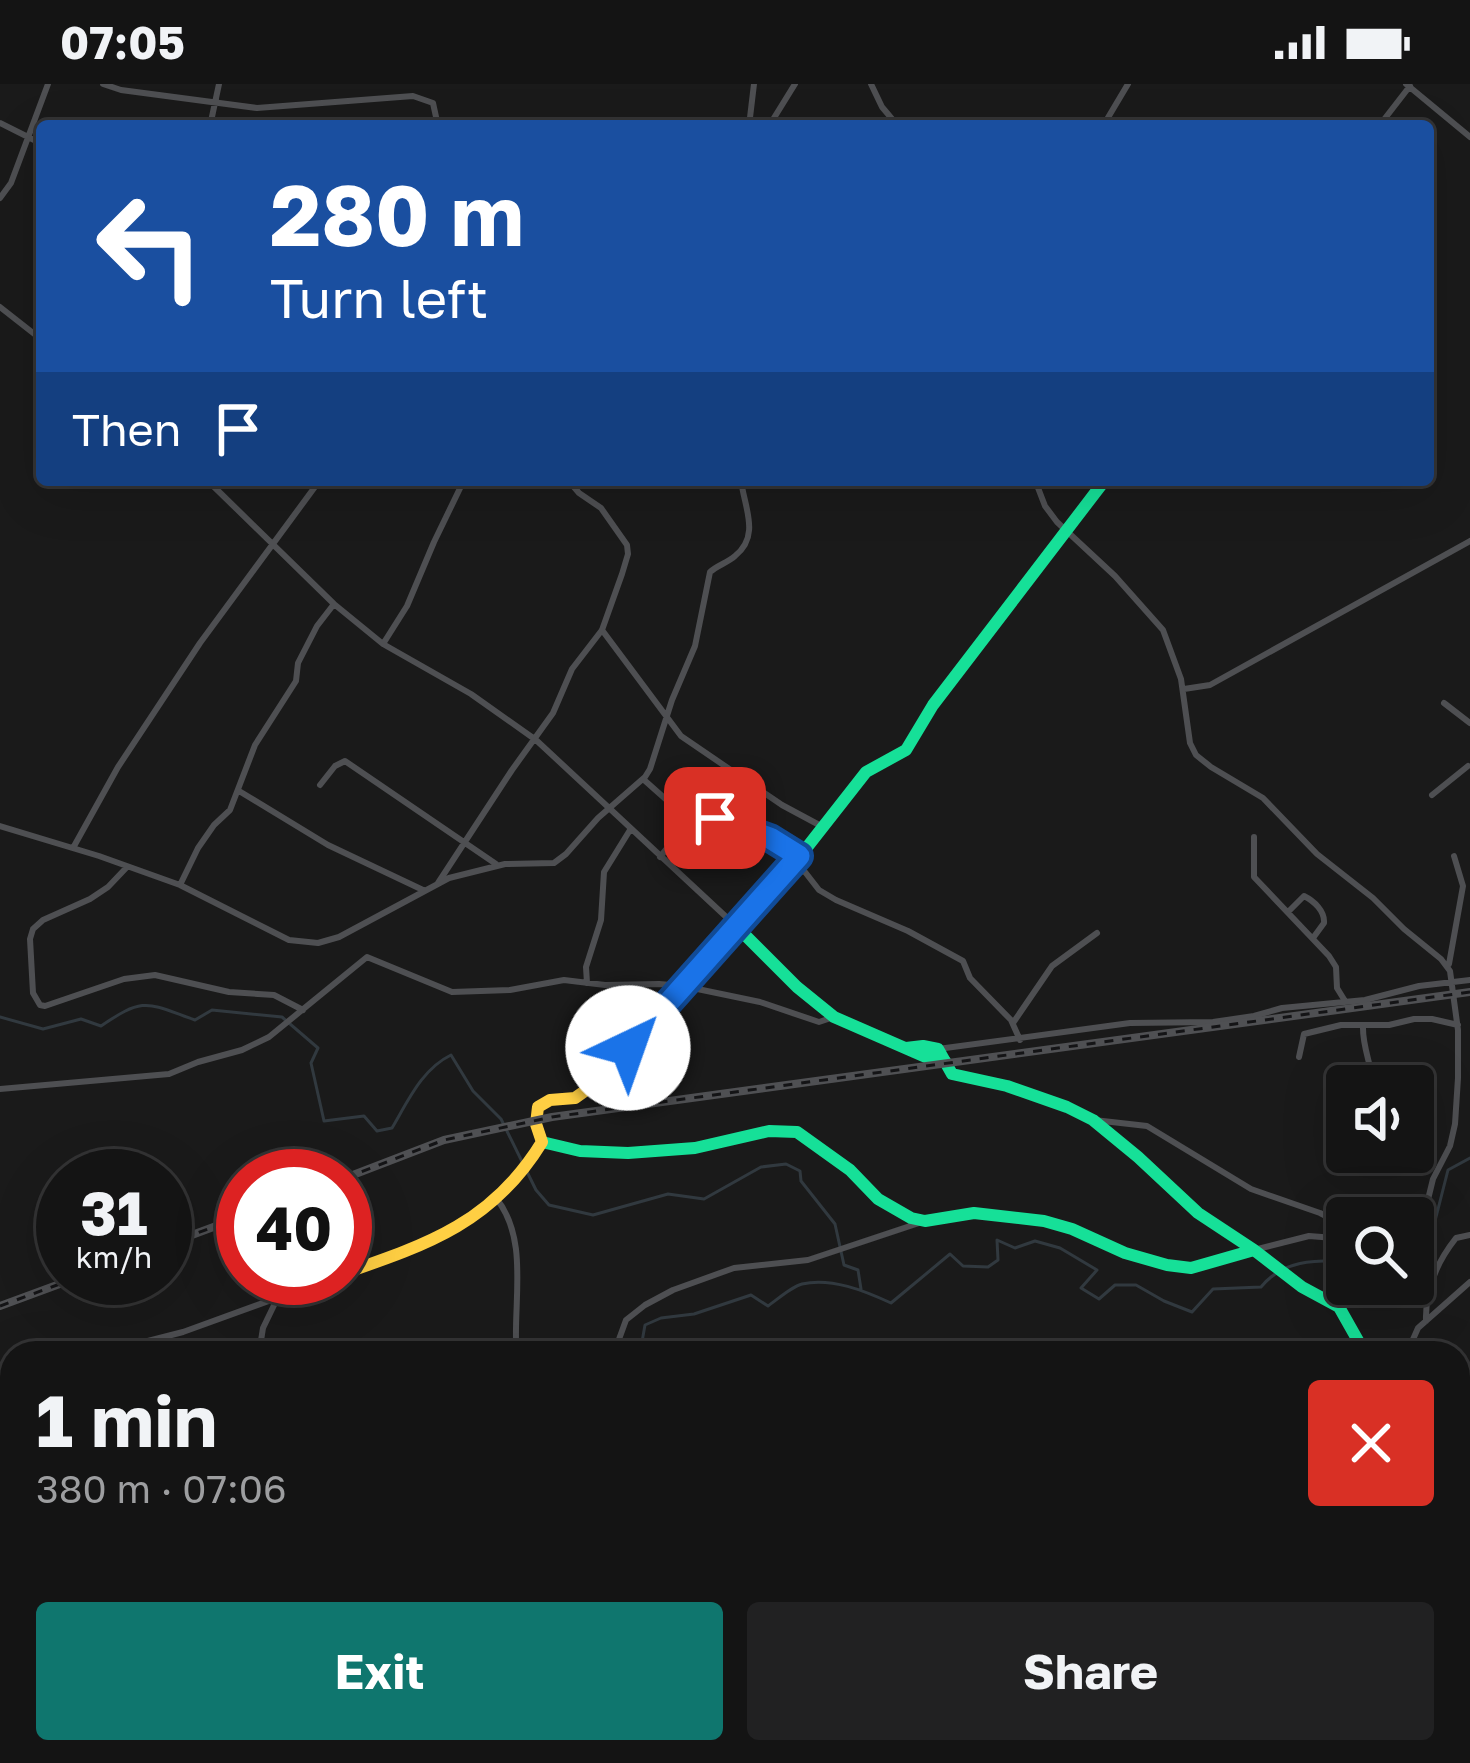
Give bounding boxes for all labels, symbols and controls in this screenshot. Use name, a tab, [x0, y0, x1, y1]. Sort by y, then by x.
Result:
text: 07:05	[60, 15, 185, 69]
text: 280 m	[270, 164, 524, 264]
icon: left	[72, 168, 228, 324]
text: Turn left	[270, 265, 488, 330]
icon: arrive	[205, 396, 271, 462]
text: Then	[72, 402, 181, 456]
pin	[664, 767, 766, 869]
icon: arrive	[682, 785, 748, 851]
position arrow	[565, 985, 691, 1111]
map controls	[1326, 1065, 1434, 1305]
button: sound	[1326, 1065, 1434, 1173]
speed limit sign: 40	[216, 1149, 372, 1305]
text: 31	[80, 1176, 148, 1248]
button: search	[1326, 1197, 1434, 1305]
text: km/h	[76, 1239, 152, 1275]
text: 1 min	[36, 1376, 217, 1463]
button: close	[1308, 1380, 1434, 1506]
text: 380 m · 07:06	[36, 1465, 287, 1512]
button: Exit	[36, 1602, 723, 1740]
button: Share	[747, 1602, 1434, 1740]

